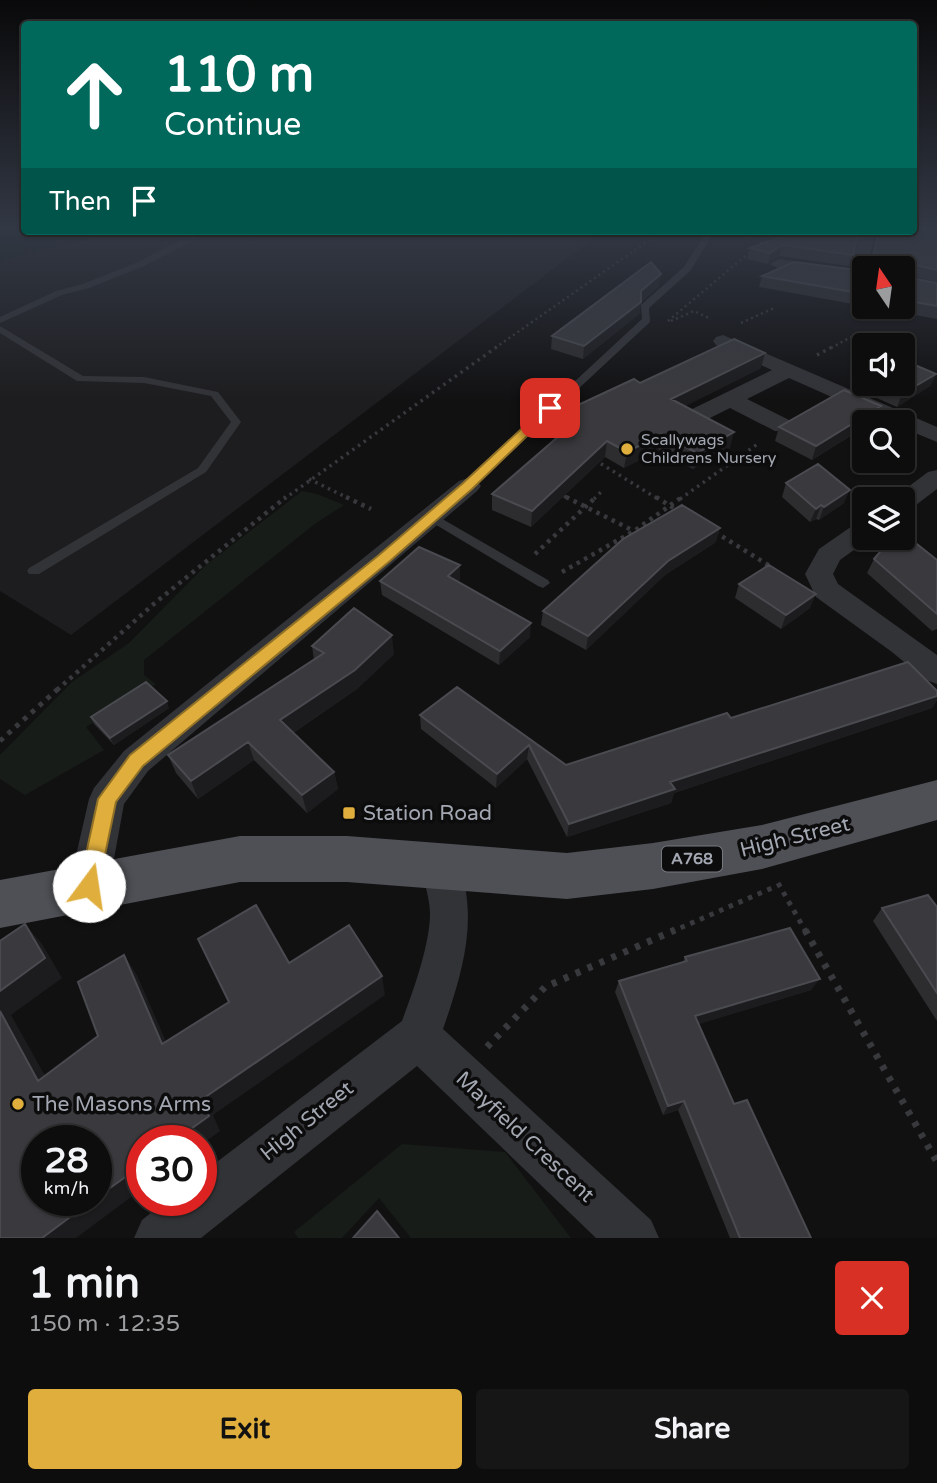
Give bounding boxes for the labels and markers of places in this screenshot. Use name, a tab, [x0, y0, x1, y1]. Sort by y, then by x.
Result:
pin	[520, 378, 580, 438]
place label: Scallywags Childrens Nursery	[641, 430, 777, 468]
marker: Scallywags Childrens Nursery	[619, 441, 635, 457]
place label: Station Road	[363, 801, 492, 826]
marker: Station Road	[341, 805, 357, 821]
place label: The Masons Arms	[32, 1092, 211, 1117]
marker: The Masons Arms	[10, 1096, 26, 1112]

